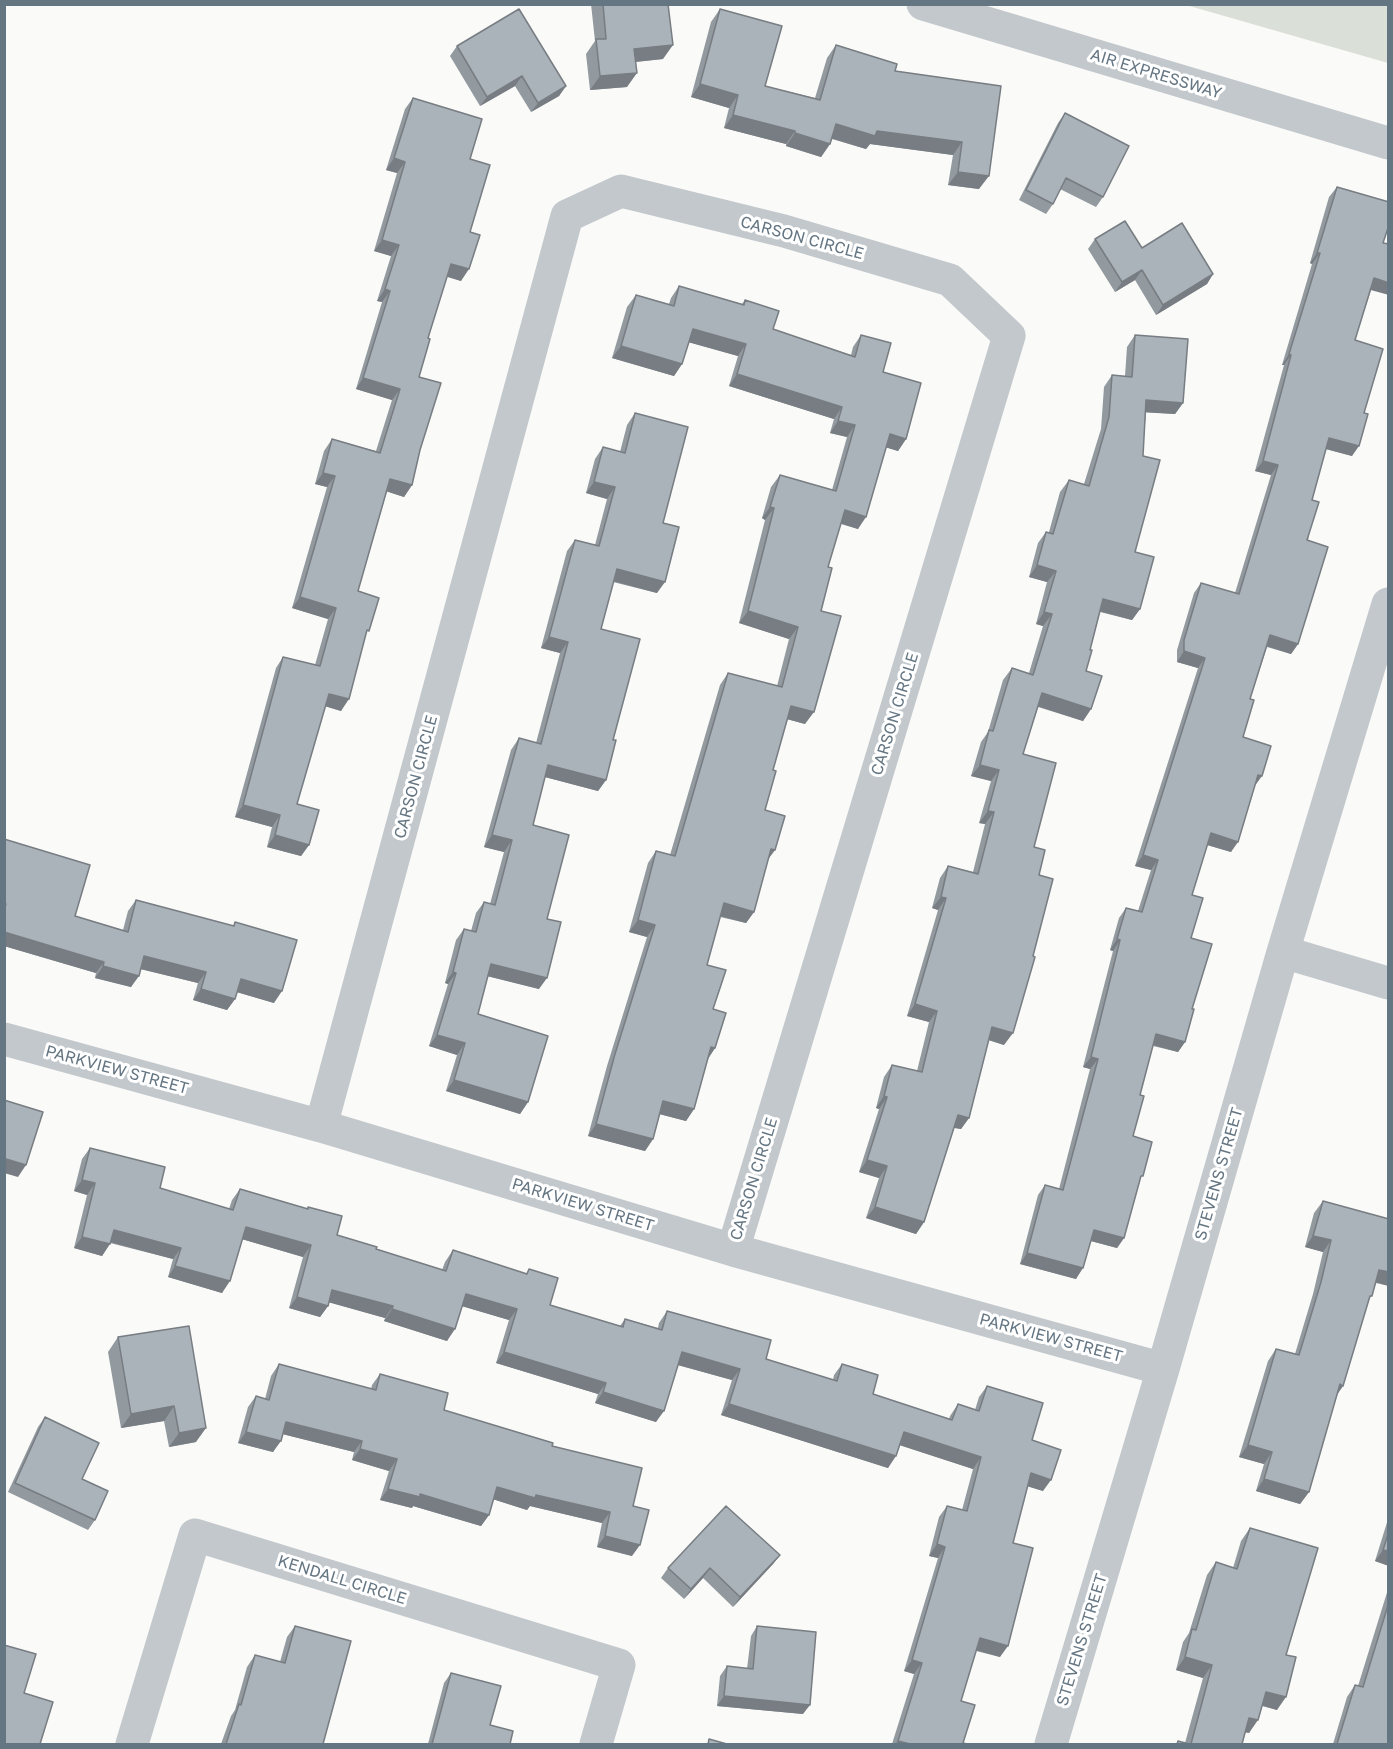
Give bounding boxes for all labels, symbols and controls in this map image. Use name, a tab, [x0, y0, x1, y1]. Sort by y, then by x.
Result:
street label: AIR EXPRESSWAY	[1088, 45, 1224, 103]
street label: CARSON CIRCLE	[738, 212, 866, 264]
street label: CARSON CIRCLE	[867, 650, 923, 778]
street label: CARSON CIRCLE	[390, 713, 442, 841]
street label: PARKVIEW STREET	[43, 1042, 191, 1098]
street label: STEVENS STREET	[1191, 1105, 1247, 1243]
street label: CARSON CIRCLE	[726, 1115, 782, 1243]
street label: PARKVIEW STREET	[510, 1174, 656, 1236]
street label: PARKVIEW STREET	[977, 1310, 1125, 1366]
street label: KENDALL CIRCLE	[275, 1551, 409, 1609]
street label: STEVENS STREET	[1053, 1572, 1111, 1708]

